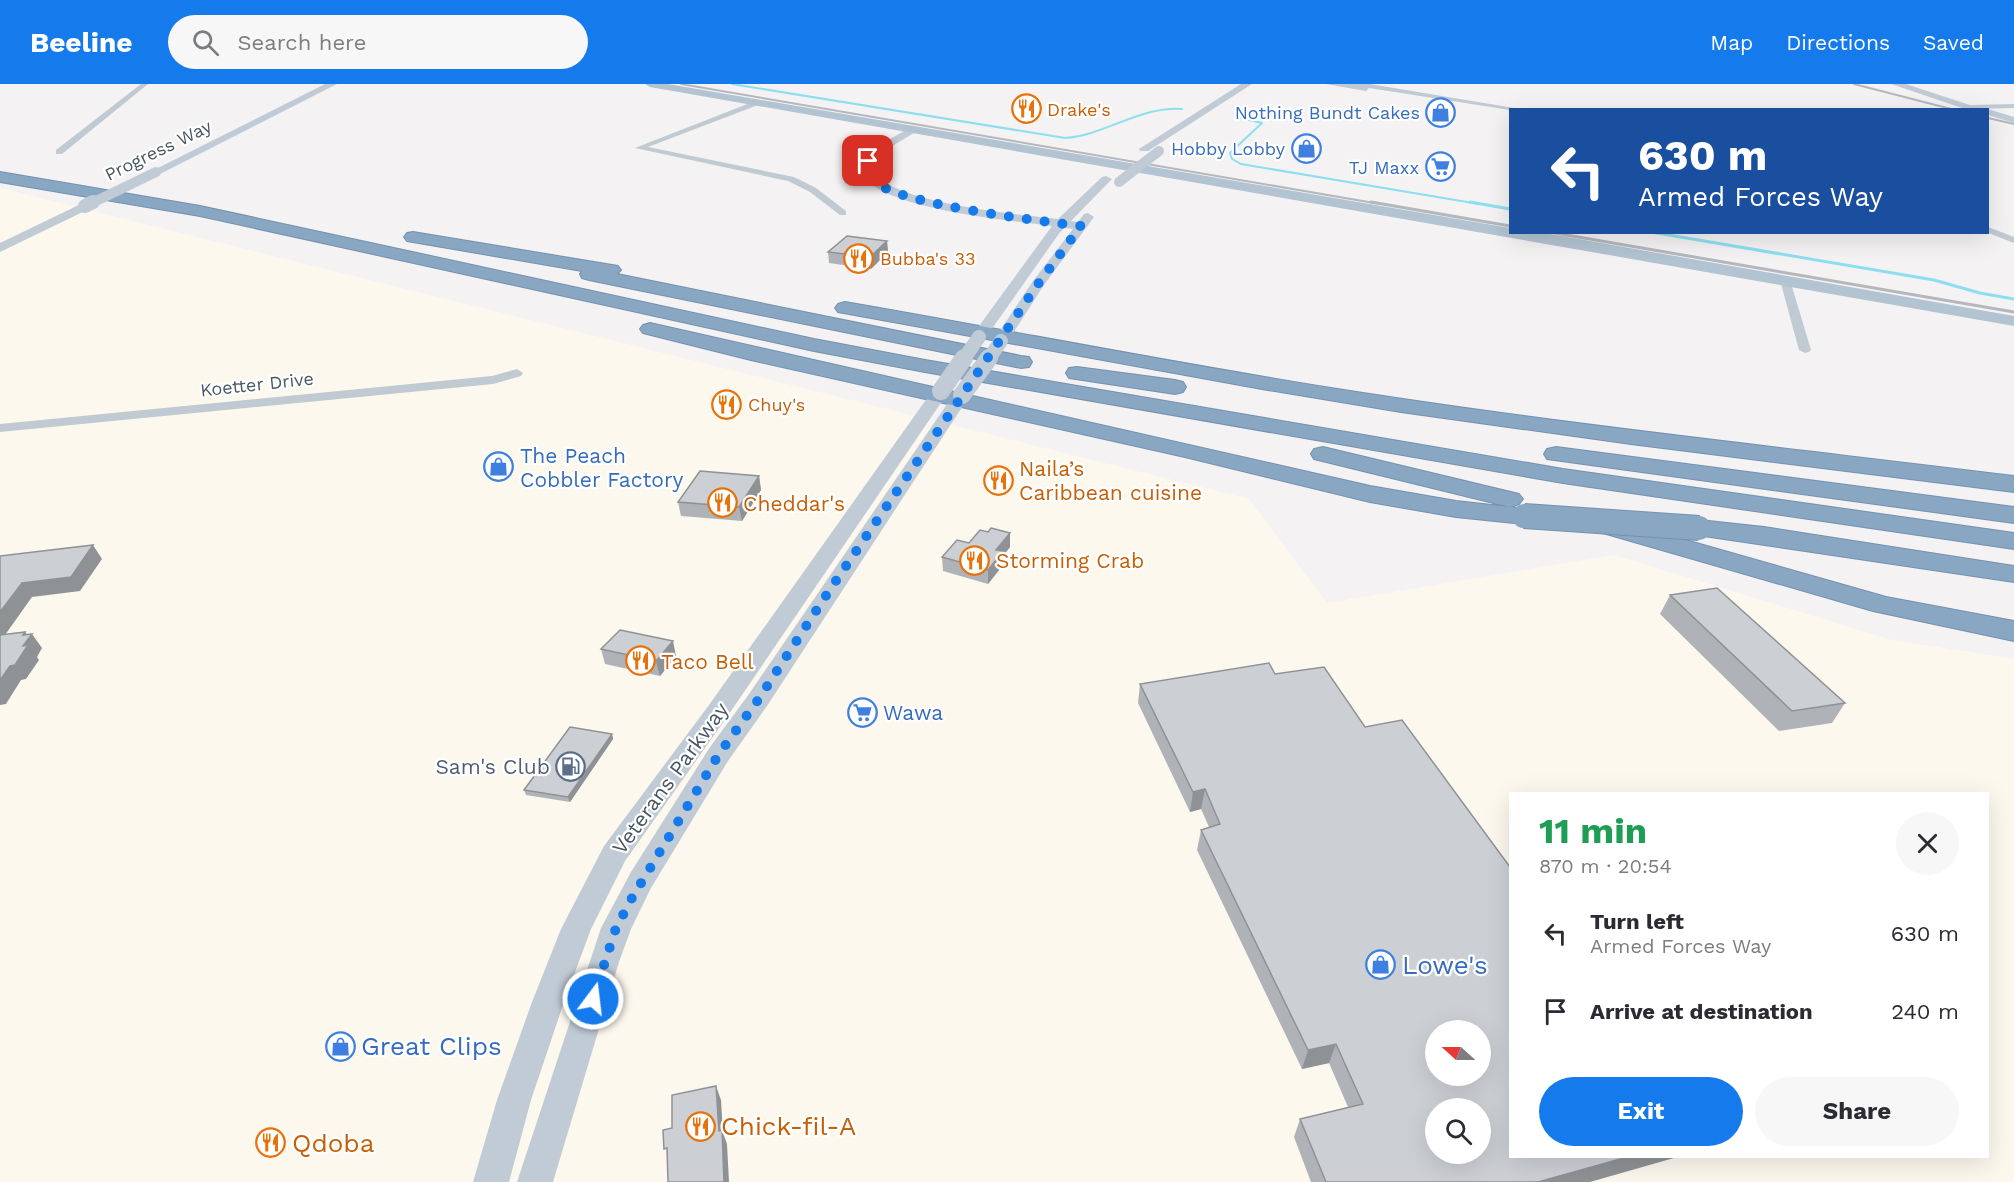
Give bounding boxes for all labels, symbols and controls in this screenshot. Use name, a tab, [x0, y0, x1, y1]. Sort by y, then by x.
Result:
search box	[168, 15, 588, 69]
text: Beeline	[30, 26, 132, 59]
icon: search	[189, 26, 222, 59]
text: Search here	[237, 30, 366, 55]
text: Map	[1710, 30, 1753, 55]
text: Directions	[1786, 30, 1890, 55]
text: Saved	[1923, 30, 1984, 55]
restaurant icon: Drake's	[1010, 93, 1042, 125]
shop icon: Nothing Bundt Cakes	[1425, 96, 1457, 128]
place label: Drake's	[1047, 99, 1111, 120]
place label: Nothing Bundt Cakes	[1235, 102, 1420, 123]
street label: Progress Way	[101, 115, 215, 185]
text: 630 m	[1638, 131, 1767, 180]
shop icon: Hobby Lobby	[1290, 132, 1322, 164]
icon: left	[1539, 132, 1617, 210]
pin	[842, 135, 893, 186]
place label: Hobby Lobby	[1171, 138, 1286, 159]
icon: arrive	[851, 144, 884, 177]
supermarket icon: TJ Maxx	[1424, 151, 1456, 183]
place label: TJ Maxx	[1349, 157, 1419, 178]
text: Armed Forces Way	[1638, 181, 1883, 213]
restaurant icon: Bubba's 33	[843, 242, 875, 274]
place label: Bubba's 33	[880, 248, 975, 269]
street label: Koetter Drive	[199, 368, 315, 400]
restaurant icon: Chuy's	[711, 388, 743, 420]
place label: Chuy's	[748, 394, 805, 415]
place label: The Peach Cobbler Factory	[520, 443, 683, 492]
shop icon: The Peach Cobbler Factory	[483, 451, 515, 483]
place label: Naila’s Caribbean cuisine	[1019, 456, 1202, 505]
restaurant icon: Naila’s Caribbean cuisine	[982, 464, 1014, 496]
restaurant icon: Cheddar's	[706, 487, 738, 519]
place label: Cheddar's	[743, 491, 845, 516]
restaurant icon: Storming Crab	[959, 544, 991, 576]
place label: Storming Crab	[996, 548, 1144, 573]
restaurant icon: Taco Bell	[624, 645, 656, 677]
place label: Taco Bell	[661, 649, 754, 674]
supermarket icon: Wawa	[846, 696, 878, 728]
street label: Veterans Parkway	[607, 697, 734, 859]
place label: Wawa	[883, 700, 943, 725]
fuel station icon: Sam's Club	[555, 750, 587, 782]
place label: Sam's Club	[436, 754, 550, 779]
text: 11 min	[1539, 810, 1647, 852]
button: close	[1896, 812, 1959, 875]
text: 870 m · 20:54	[1539, 854, 1672, 878]
text: Turn left	[1590, 909, 1684, 934]
icon: left	[1539, 917, 1572, 950]
text: 630 m	[1891, 921, 1959, 946]
text: Armed Forces Way	[1590, 934, 1771, 958]
shop icon: Lowe's	[1365, 949, 1397, 981]
place label: Lowe's	[1402, 950, 1488, 980]
position arrow	[561, 967, 625, 1031]
icon: arrive	[1539, 995, 1572, 1028]
text: Arrive at destination	[1590, 999, 1813, 1024]
text: 240 m	[1891, 999, 1959, 1024]
north arrow	[1425, 1020, 1491, 1086]
map controls	[1425, 1020, 1491, 1164]
shop icon: Great Clips	[324, 1030, 356, 1062]
place label: Great Clips	[361, 1031, 502, 1061]
button: Exit	[1539, 1077, 1743, 1146]
button: Share	[1755, 1077, 1959, 1146]
button: search	[1425, 1098, 1491, 1164]
restaurant icon: Chick-fil-A	[684, 1110, 716, 1142]
place label: Chick-fil-A	[721, 1111, 856, 1141]
restaurant icon: Qdoba	[255, 1127, 287, 1159]
place label: Qdoba	[292, 1128, 375, 1158]

